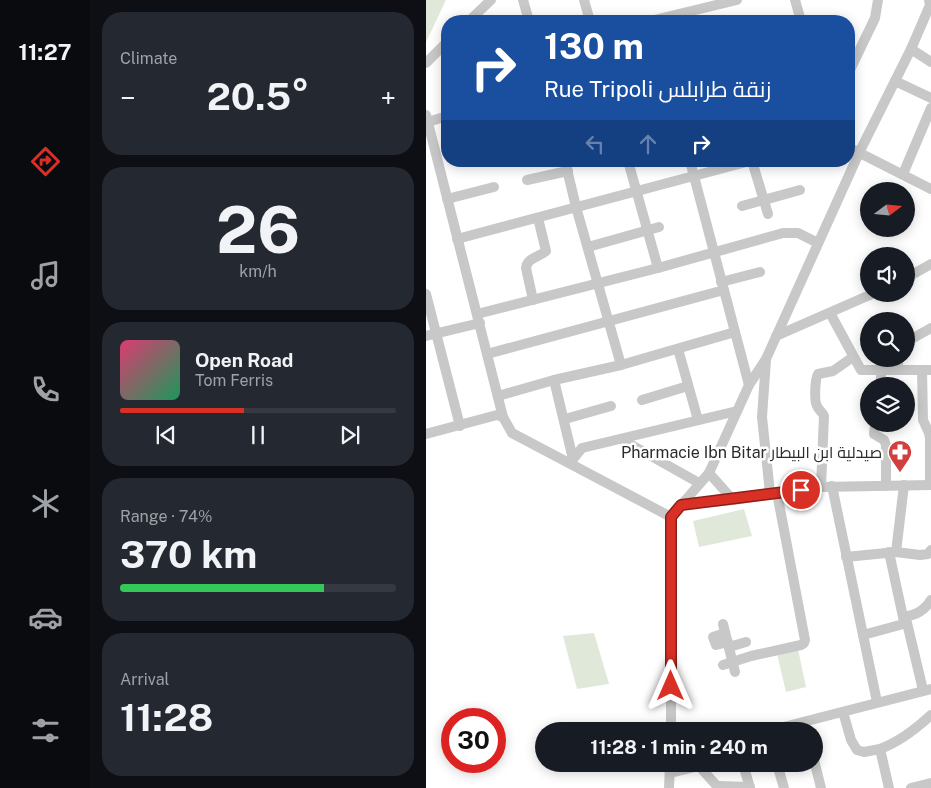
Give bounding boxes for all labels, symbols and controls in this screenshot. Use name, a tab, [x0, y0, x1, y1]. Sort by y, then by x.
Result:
text: 130 m	[544, 26, 644, 67]
icon: right	[461, 35, 526, 100]
text: 11:27	[19, 39, 71, 65]
text: Climate	[120, 49, 177, 68]
text: 20.5°	[207, 74, 309, 119]
text: Rue Tripoli زنقة طرابلس	[544, 76, 771, 102]
text: −	[120, 81, 136, 114]
text: +	[380, 81, 396, 114]
icon: left	[581, 130, 609, 158]
icon: ahead	[634, 130, 662, 158]
icon: right	[687, 130, 715, 158]
icon: directions	[28, 144, 63, 179]
north arrow	[860, 182, 915, 238]
map controls	[860, 182, 915, 432]
text: 26	[216, 191, 300, 268]
button: sound	[860, 247, 915, 302]
icon: music	[28, 258, 63, 293]
text: km/h	[239, 262, 277, 281]
button: search	[860, 312, 915, 367]
text: Open Road	[195, 349, 293, 371]
text: Tom Ferris	[195, 371, 273, 390]
icon: phone	[28, 372, 63, 407]
button: layers	[860, 377, 915, 432]
icon: previous	[152, 421, 180, 449]
icon: pause	[244, 421, 272, 449]
icon: next	[336, 421, 364, 449]
pharmacy icon: Pharmacie Ibn Bitar صيدلية ابن البيطار	[887, 439, 913, 473]
place label: Pharmacie Ibn Bitar صيدلية ابن البيطار	[621, 443, 882, 463]
pin	[780, 469, 822, 511]
icon: arrive	[787, 476, 815, 504]
icon: climate	[28, 486, 63, 521]
text: Range · 74%	[120, 507, 212, 526]
text: 370 km	[120, 532, 257, 577]
icon: car	[28, 600, 63, 635]
position arrow	[644, 659, 696, 711]
text: Arrival	[120, 670, 169, 689]
text: 11:28	[120, 695, 213, 740]
speed limit sign: 30	[441, 708, 506, 773]
icon: filters	[28, 713, 63, 748]
text: 11:28 · 1 min · 240 m	[590, 736, 768, 758]

